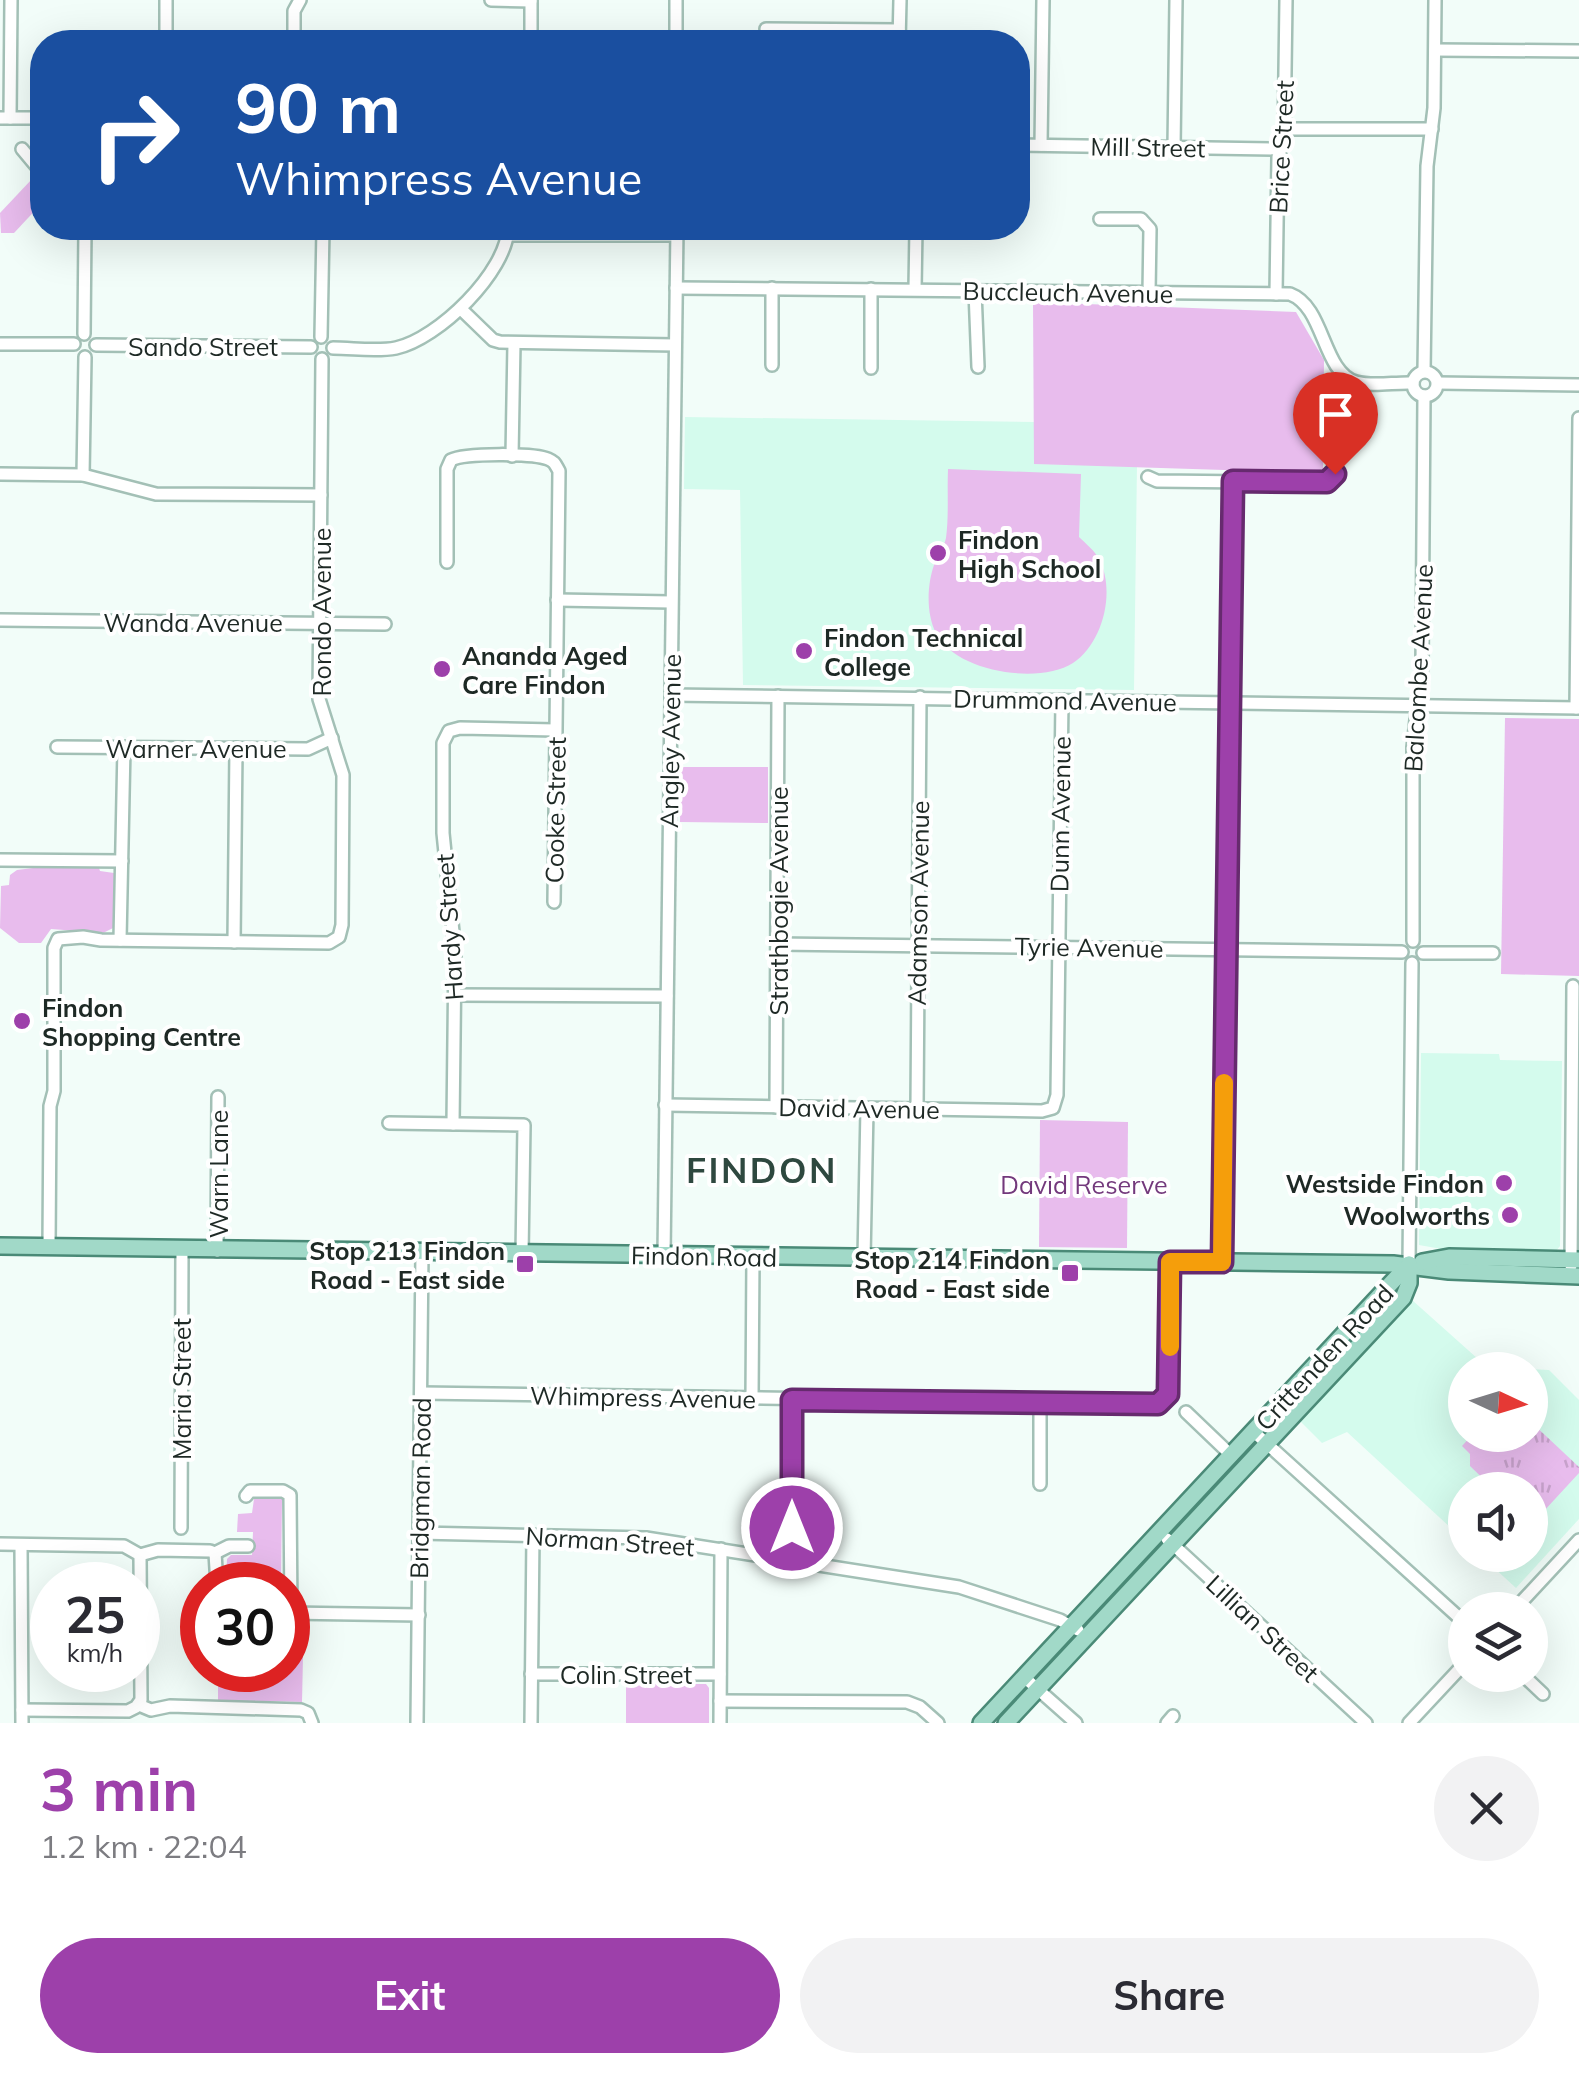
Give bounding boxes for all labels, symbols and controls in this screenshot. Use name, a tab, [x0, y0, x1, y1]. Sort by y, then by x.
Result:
text: 90 m	[235, 63, 401, 151]
icon: right	[70, 70, 200, 200]
street label: Brice Street	[1262, 79, 1300, 214]
street label: Mill Street	[1090, 130, 1206, 164]
text: Whimpress Avenue	[235, 150, 642, 206]
street label: Buccleuch Avenue	[962, 275, 1174, 309]
street label: Sando Street	[128, 331, 278, 362]
pin	[1293, 372, 1378, 475]
icon: arrive	[1308, 387, 1363, 442]
place label: Findon High School	[958, 524, 1101, 584]
street label: Rondo Avenue	[306, 528, 337, 696]
marker: Findon High School	[927, 542, 949, 564]
street label: Balcombe Avenue	[1397, 563, 1439, 773]
street label: Wanda Avenue	[103, 607, 283, 638]
place label: Findon Technical College	[824, 622, 1023, 682]
place label: Ananda Aged Care Findon	[462, 640, 628, 700]
marker: Findon Technical College	[793, 640, 815, 662]
street label: Angley Avenue	[653, 654, 687, 828]
marker: Ananda Aged Care Findon	[431, 658, 453, 680]
street label: Drummond Avenue	[953, 683, 1177, 717]
street label: Warner Avenue	[105, 733, 287, 764]
street label: Cooke Street	[538, 736, 572, 884]
street label: Dunn Avenue	[1043, 736, 1077, 892]
street label: Strathbogie Avenue	[763, 786, 794, 1016]
street label: Adamson Avenue	[901, 800, 935, 1006]
street label: Hardy Street	[428, 852, 470, 1001]
street label: Tyrie Avenue	[1014, 930, 1164, 964]
place label: Findon Shopping Centre	[42, 992, 241, 1052]
marker: Findon Shopping Centre	[11, 1010, 33, 1032]
street label: David Avenue	[778, 1091, 940, 1125]
street label: Warn Lane	[203, 1110, 234, 1238]
district label: FINDON	[686, 1148, 838, 1192]
place label: Westside Findon	[1286, 1168, 1484, 1199]
park label: David Reserve	[1000, 1169, 1168, 1200]
marker: Westside Findon	[1493, 1172, 1515, 1194]
place label: Woolworths	[1343, 1200, 1490, 1231]
marker: Woolworths	[1499, 1204, 1521, 1226]
place label: Stop 213 Findon Road - East side	[309, 1235, 505, 1295]
street label: Findon Road	[631, 1239, 777, 1273]
place label: Stop 214 Findon Road - East side	[854, 1244, 1050, 1304]
marker: Stop 213 Findon Road - East side	[514, 1253, 536, 1275]
marker: Stop 214 Findon Road - East side	[1059, 1262, 1081, 1284]
street label: Crittenden Road	[1248, 1277, 1400, 1437]
street label: Maria Street	[166, 1318, 197, 1460]
north arrow	[1448, 1352, 1548, 1452]
map controls	[1448, 1352, 1548, 1692]
street label: Whimpress Avenue	[530, 1380, 756, 1414]
street label: Bridgman Road	[403, 1397, 437, 1579]
button: sound	[1448, 1472, 1548, 1572]
position arrow	[740, 1476, 844, 1580]
street label: Norman Street	[524, 1520, 696, 1562]
speed limit sign: 30	[180, 1562, 310, 1692]
street label: Lillian Street	[1200, 1568, 1326, 1688]
text: 25	[65, 1583, 125, 1646]
button: layers	[1448, 1592, 1548, 1692]
text: km/h	[67, 1637, 123, 1668]
street label: Colin Street	[560, 1659, 693, 1690]
text: 3 min	[40, 1751, 198, 1826]
button: close	[1434, 1756, 1539, 1861]
text: 1.2 km · 22:04	[40, 1826, 247, 1866]
button: Exit	[40, 1938, 780, 2053]
button: Share	[800, 1938, 1539, 2053]

